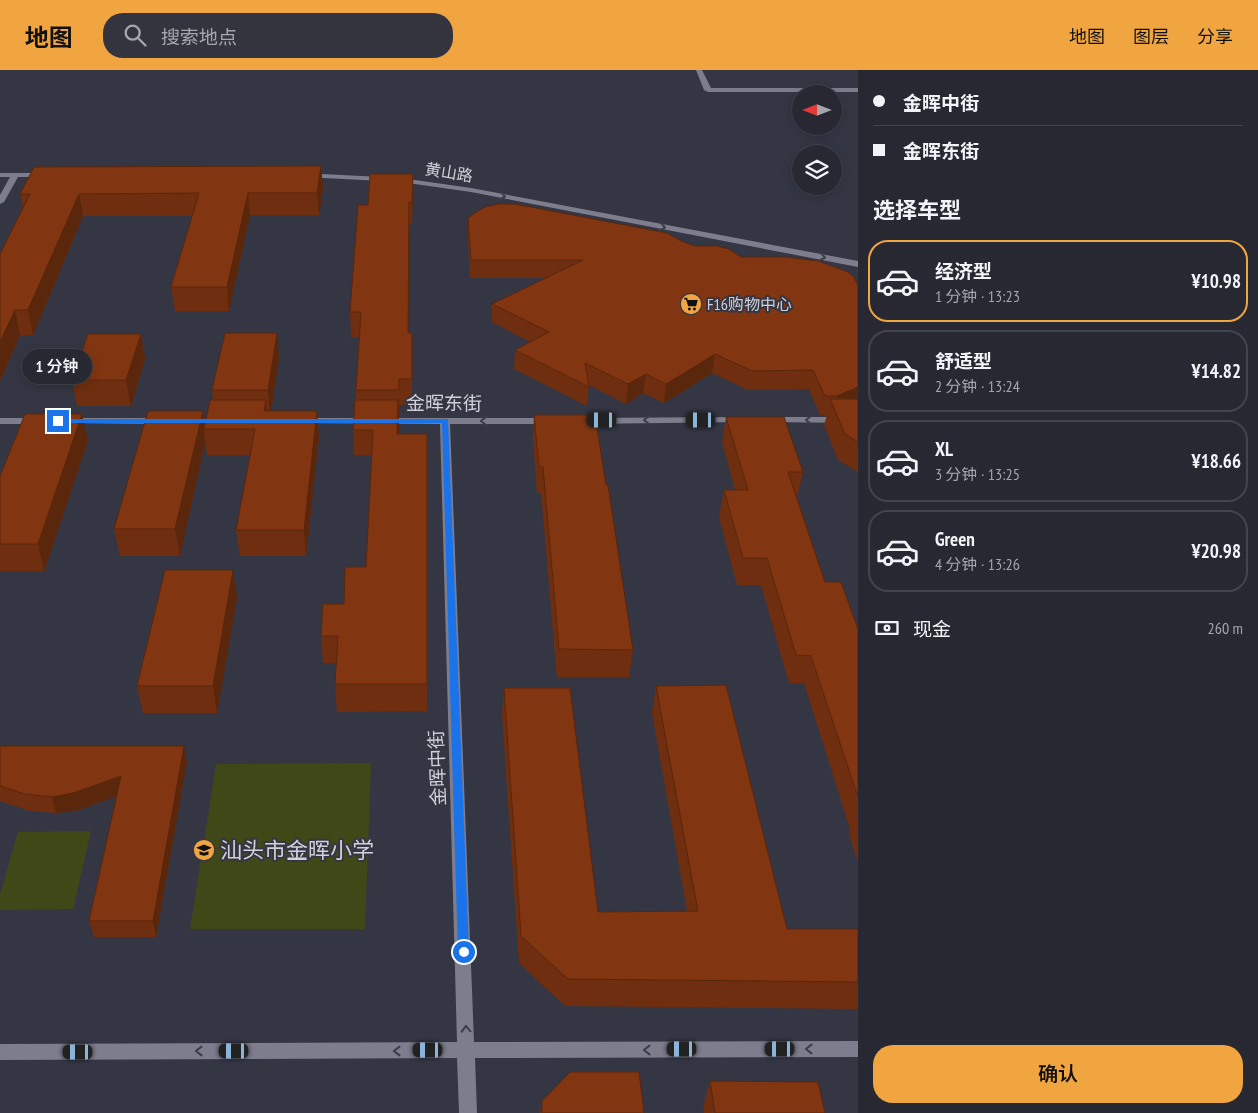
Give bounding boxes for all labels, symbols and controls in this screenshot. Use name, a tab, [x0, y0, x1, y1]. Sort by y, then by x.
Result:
search box	[103, 13, 453, 58]
icon: search	[121, 21, 149, 49]
text: 地图	[25, 22, 73, 53]
text: 搜索地点	[161, 25, 237, 49]
text: 地图	[1069, 25, 1105, 48]
text: 图层	[1133, 25, 1169, 48]
text: 分享	[1197, 25, 1233, 48]
north arrow	[792, 85, 842, 135]
map controls	[792, 85, 842, 195]
text: 金晖中街	[903, 91, 979, 115]
text: 金晖东街	[903, 139, 979, 163]
button: layers	[792, 145, 842, 195]
street label: 黄山路	[424, 158, 474, 186]
one-way arrow	[498, 191, 507, 201]
text: 选择车型	[873, 196, 961, 224]
one-way arrow	[658, 221, 666, 231]
one-way arrow	[817, 251, 826, 261]
icon: car	[875, 259, 920, 304]
text: 经济型	[935, 259, 992, 283]
text: ¥10.98	[1192, 269, 1241, 293]
text: 1 分钟 · 13:23	[935, 286, 1020, 306]
supermarket icon: F16购物中心	[679, 292, 703, 316]
place label: F16购物中心	[707, 294, 792, 314]
callout: 1 分钟	[23, 348, 93, 384]
icon: car	[875, 349, 920, 394]
text: 舒适型	[935, 349, 992, 373]
text: 1 分钟	[36, 356, 78, 376]
text: ¥14.82	[1192, 359, 1241, 383]
text: 2 分钟 · 13:24	[935, 376, 1020, 396]
street label: 金晖东街	[406, 391, 482, 415]
route end	[47, 410, 69, 432]
car	[587, 413, 617, 428]
car	[686, 413, 716, 428]
one-way arrow	[643, 415, 650, 425]
one-way arrow	[805, 415, 813, 425]
one-way arrow	[480, 416, 488, 426]
text: XL	[935, 437, 953, 461]
icon: car	[875, 439, 920, 484]
text: ¥18.66	[1192, 449, 1241, 473]
text: 3 分钟 · 13:25	[935, 464, 1020, 484]
text: Green	[935, 527, 975, 551]
icon: car	[875, 529, 920, 574]
text: ¥20.98	[1192, 539, 1241, 563]
text: 4 分钟 · 13:26	[935, 554, 1020, 574]
icon: cash	[873, 614, 901, 642]
text: 现金	[913, 617, 951, 641]
text: 260 m	[1208, 618, 1243, 638]
street label: 金晖中街	[424, 730, 450, 806]
place label: 汕头市金晖小学	[220, 836, 374, 864]
school or university icon: 汕头市金晖小学	[192, 838, 216, 862]
route start	[453, 941, 475, 963]
one-way arrow	[461, 1025, 472, 1033]
car	[667, 1042, 697, 1057]
car	[765, 1042, 795, 1057]
car	[413, 1043, 443, 1058]
car	[219, 1044, 249, 1059]
one-way arrow	[805, 1044, 813, 1054]
car	[63, 1045, 93, 1060]
one-way arrow	[643, 1045, 650, 1055]
button: 确认	[873, 1045, 1243, 1103]
one-way arrow	[195, 1046, 203, 1056]
one-way arrow	[393, 1046, 400, 1056]

